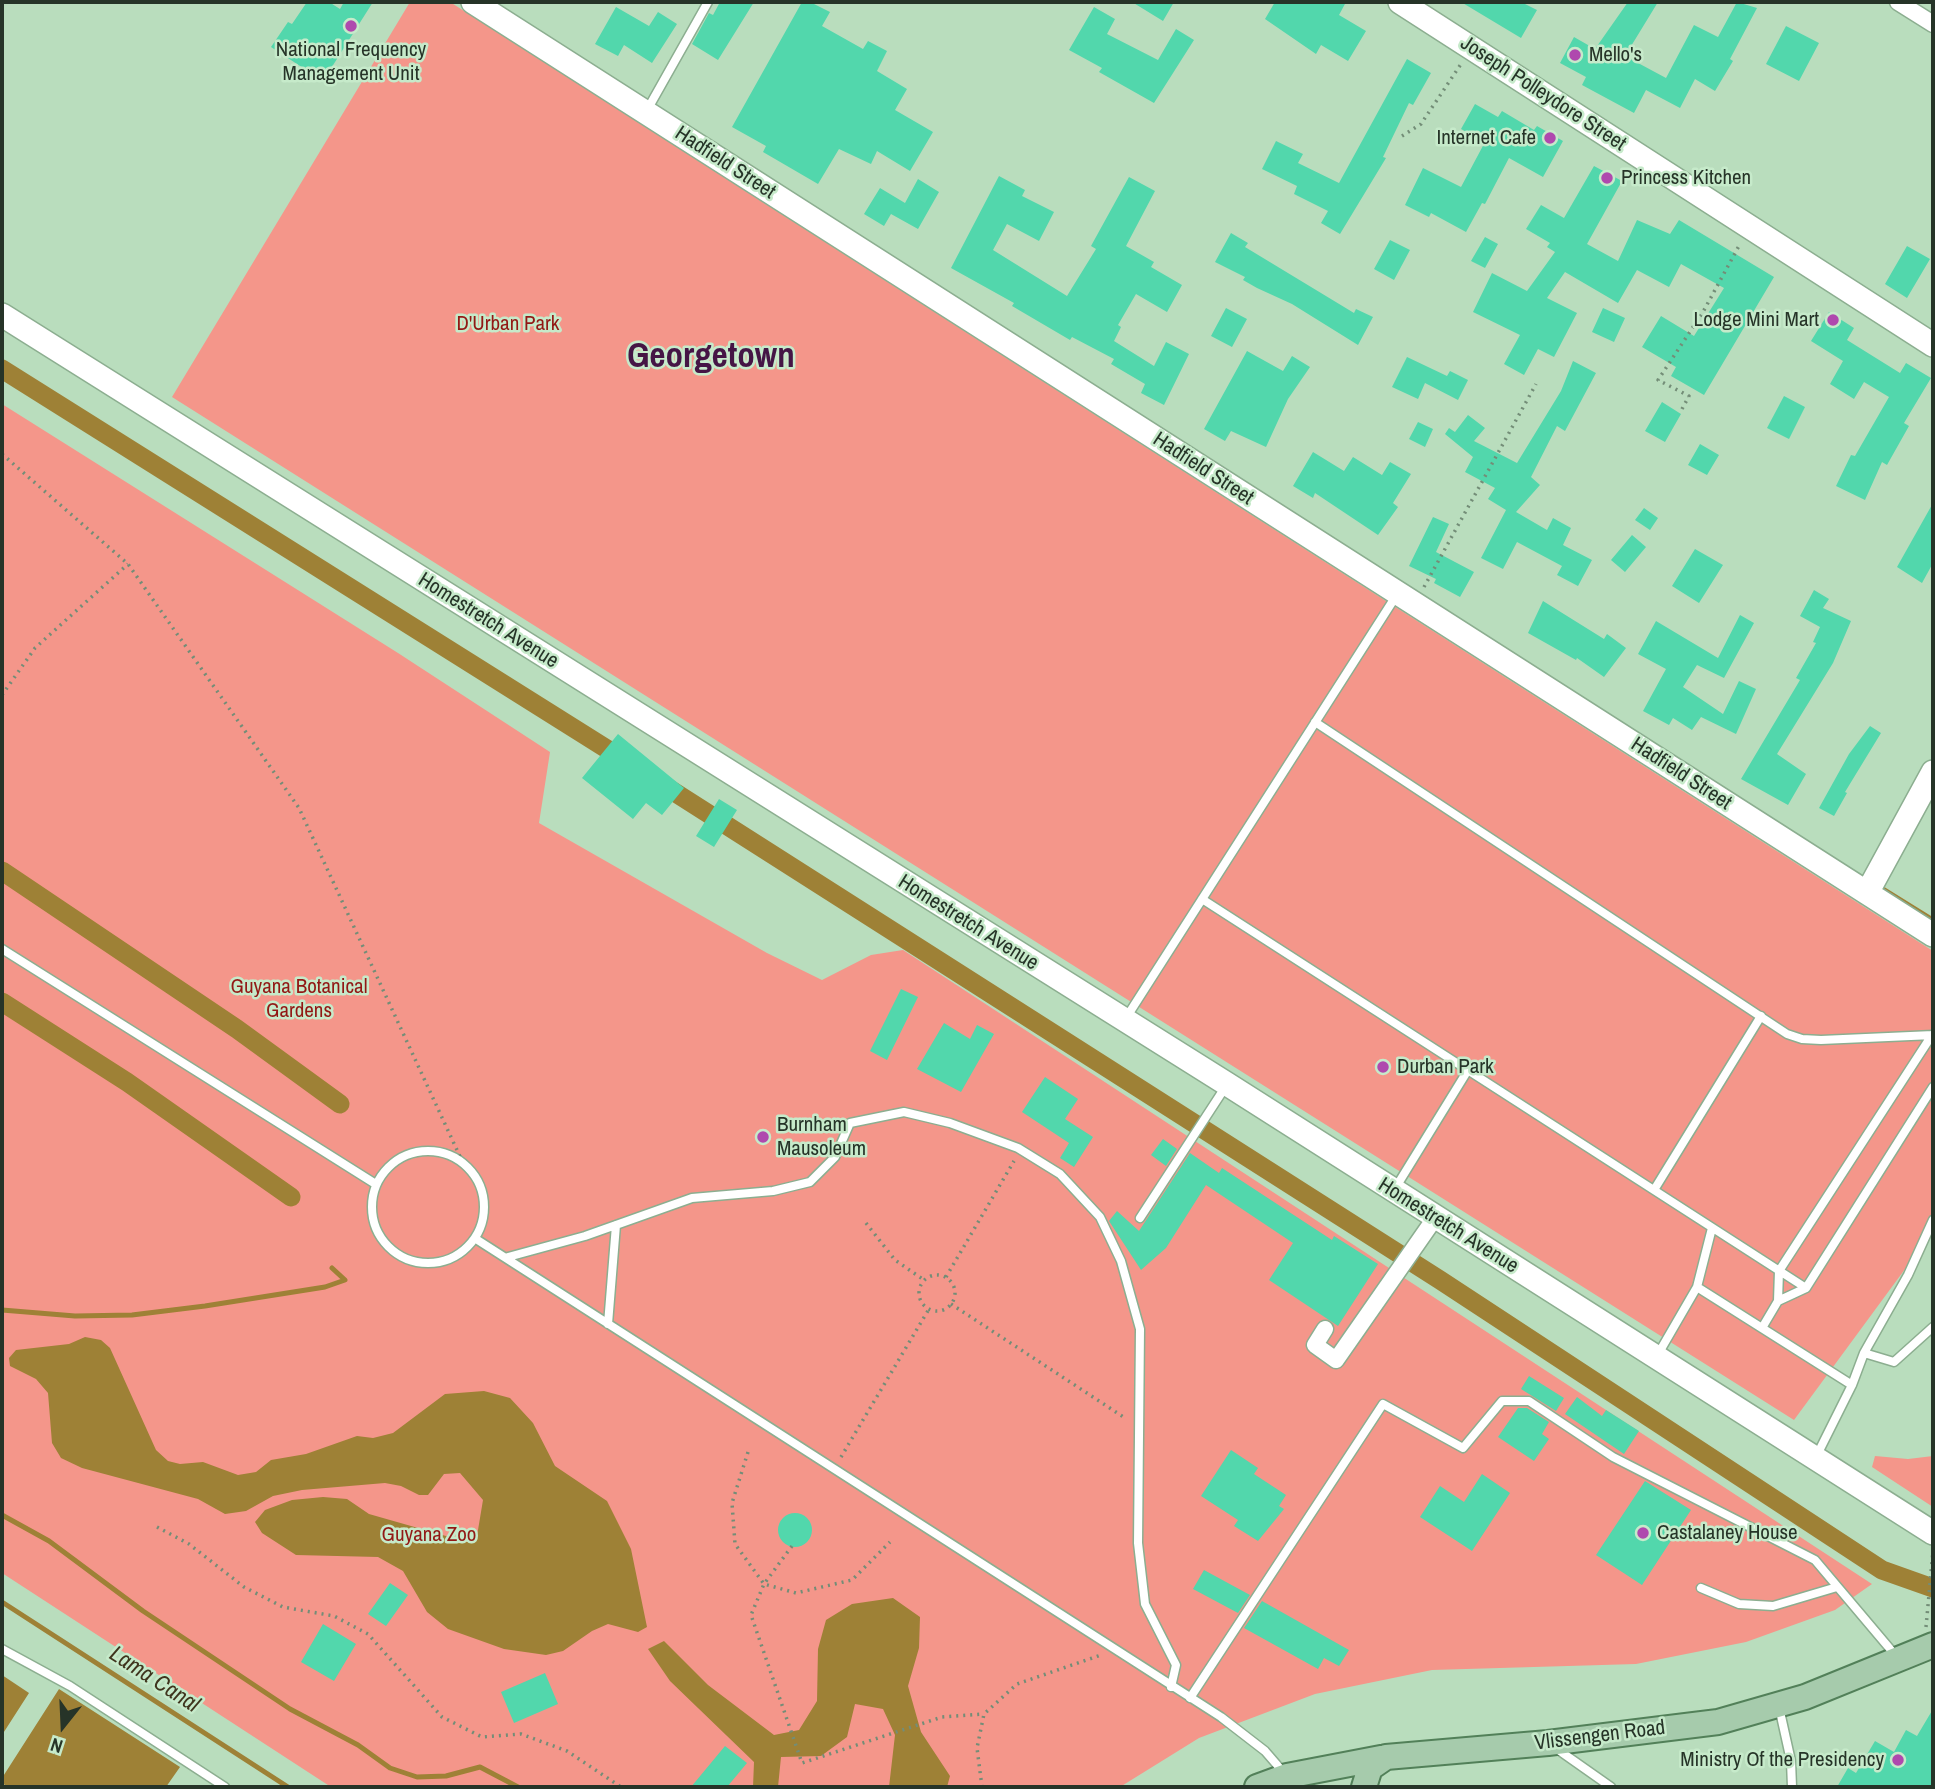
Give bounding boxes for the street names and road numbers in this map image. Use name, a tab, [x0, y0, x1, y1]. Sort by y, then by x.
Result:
street label: Joseph Polleydore Street	[1455, 31, 1631, 157]
street label: Hadfield Street	[670, 121, 780, 205]
street label: Hadfield Street	[1148, 427, 1258, 511]
street label: Homestretch Avenue	[413, 568, 563, 674]
street label: Hadfield Street	[1626, 732, 1736, 816]
street label: Homestretch Avenue	[893, 870, 1043, 976]
street label: Homestretch Avenue	[1373, 1173, 1523, 1279]
street label: Vlissengen Road	[1533, 1716, 1667, 1756]

